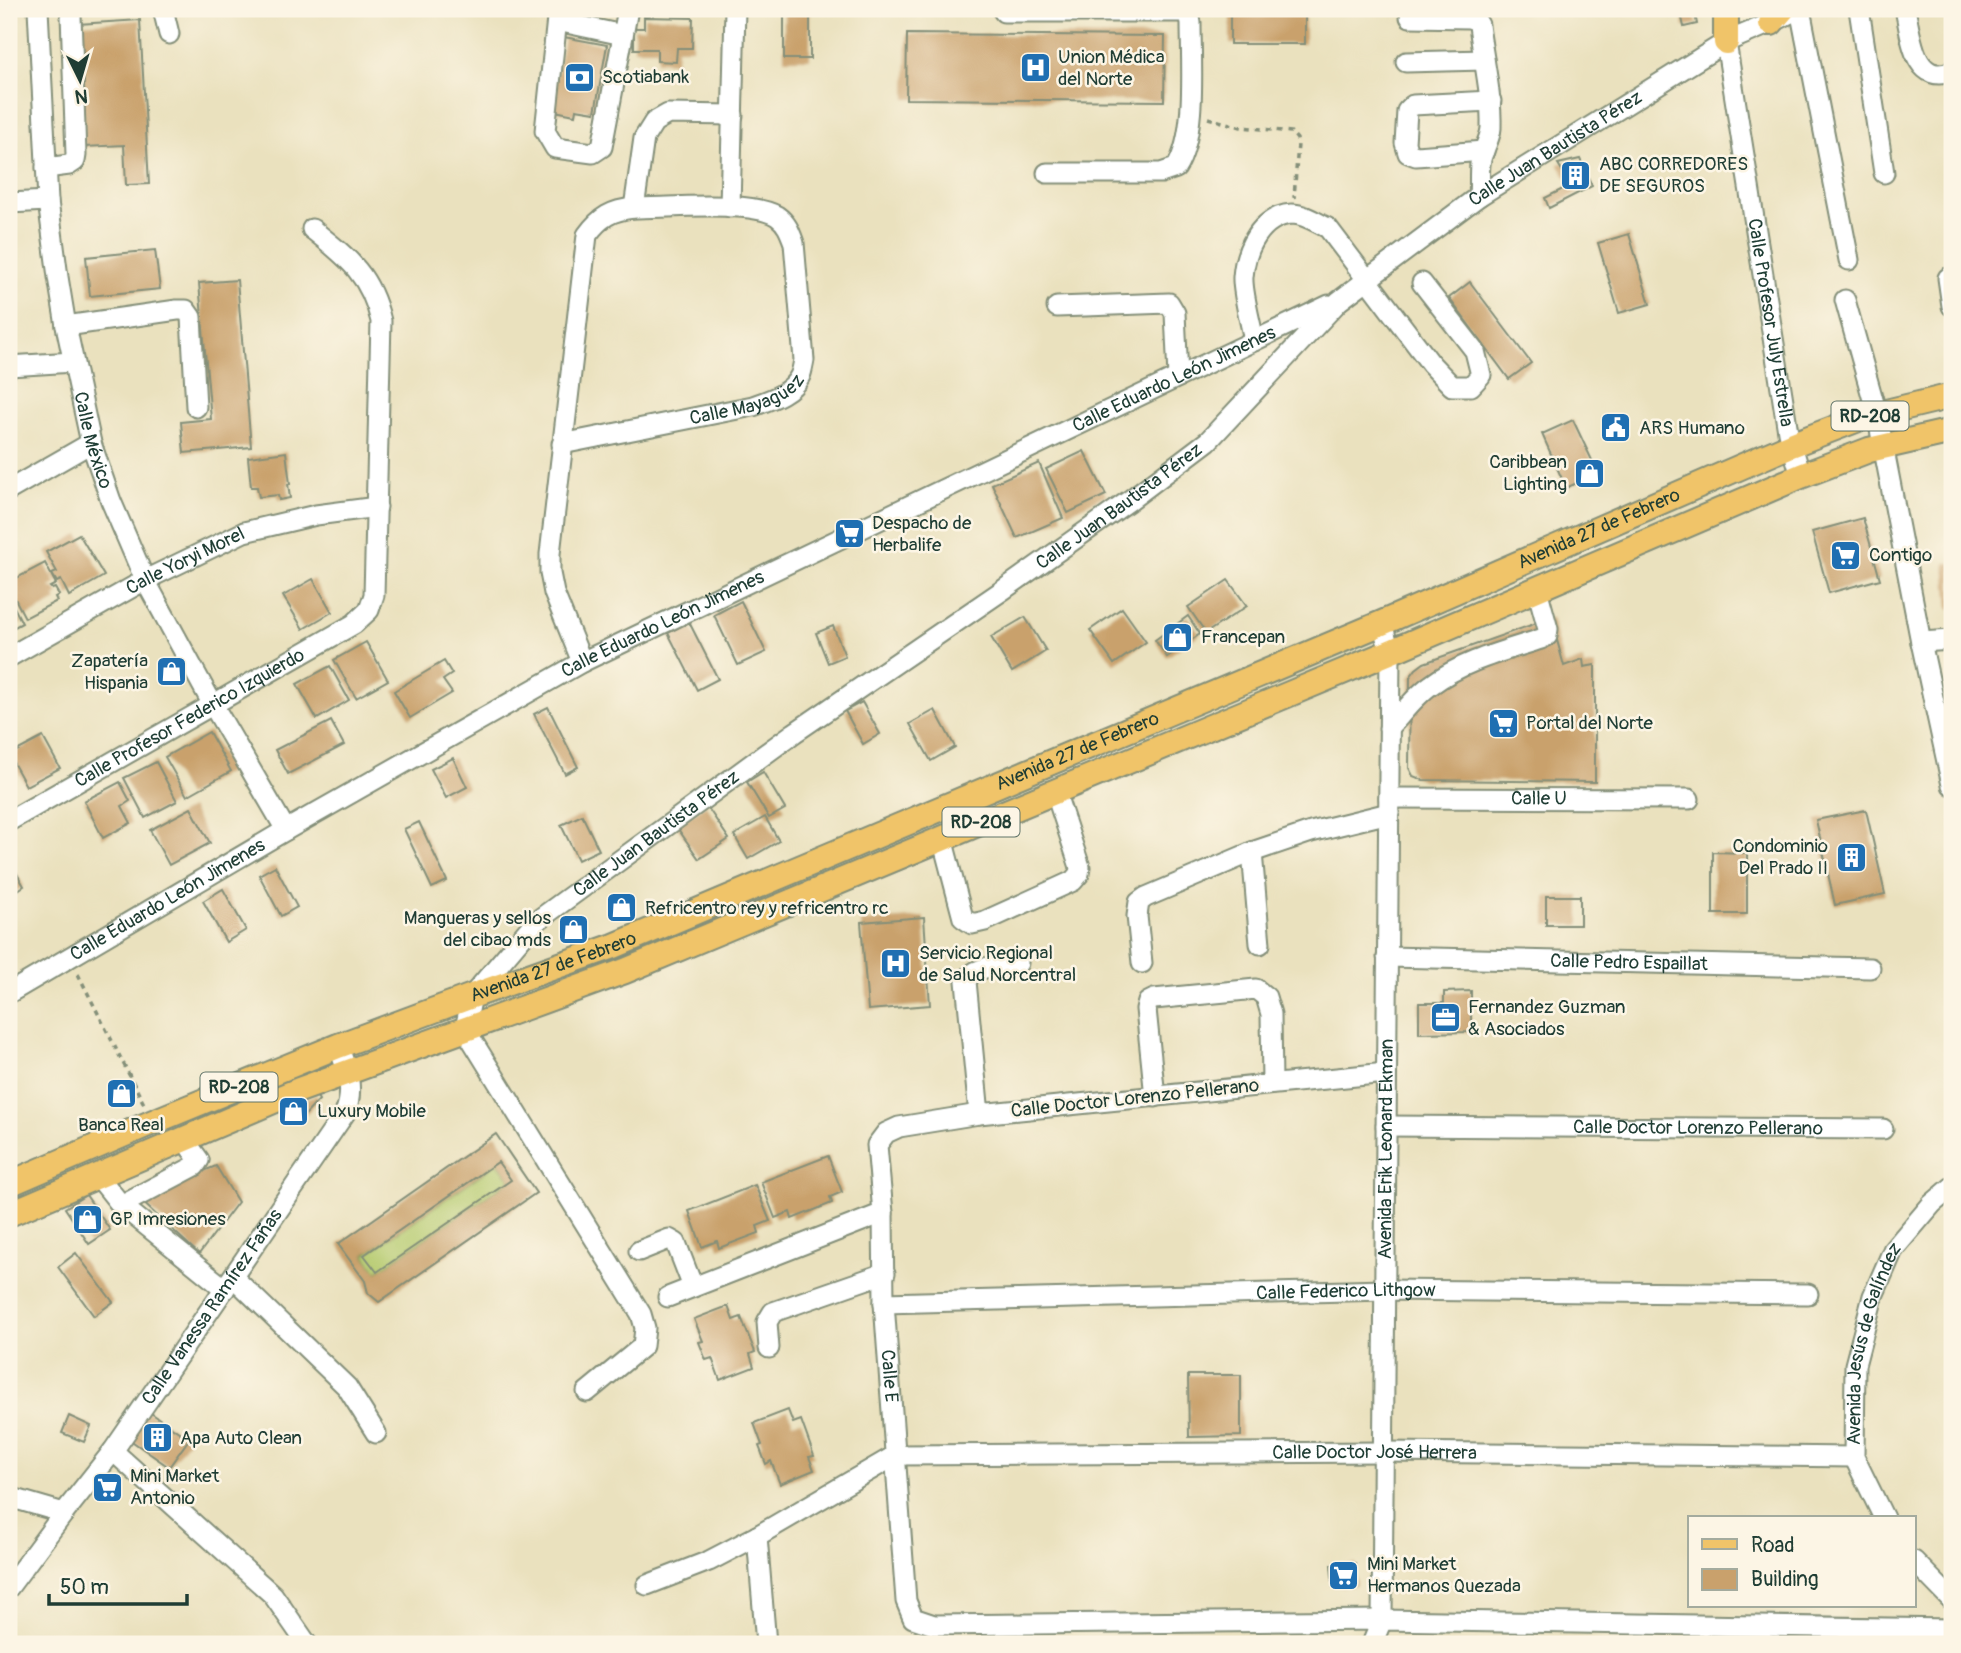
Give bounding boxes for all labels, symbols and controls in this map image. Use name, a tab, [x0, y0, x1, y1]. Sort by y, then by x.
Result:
place label: Union Médica del Norte	[1058, 45, 1165, 91]
north arrow	[46, 46, 116, 116]
hospital icon: Union Médica del Norte	[1018, 51, 1052, 85]
bank icon: Scotiabank	[562, 60, 596, 94]
place label: Scotiabank	[602, 65, 689, 89]
text: N	[74, 83, 89, 108]
street label: Calle Juan Bautista Pérez	[1464, 85, 1647, 212]
place label: ABC CORREDORES DE SEGUROS	[1599, 152, 1748, 198]
building icon: ABC CORREDORES DE SEGUROS	[1559, 158, 1593, 192]
street label: Calle Profesor July Estrella	[1742, 217, 1799, 429]
street label: Calle Eduardo León Jimenes	[1069, 320, 1280, 438]
street label: Calle Mayagüez	[687, 369, 810, 430]
street label: Calle México	[68, 390, 118, 492]
road number: RD-208	[1832, 402, 1909, 430]
public building icon: ARS Humano	[1599, 411, 1633, 445]
place label: ARS Humano	[1639, 416, 1745, 440]
street label: Calle Juan Bautista Pérez	[1031, 438, 1207, 575]
place label: Caribbean Lighting	[1489, 450, 1567, 496]
shop icon: Caribbean Lighting	[1573, 456, 1607, 490]
street label: Avenida 27 de Febrero	[1514, 483, 1684, 575]
place label: Despacho de Herbalife	[872, 511, 972, 557]
supermarket icon: Despacho de Herbalife	[832, 517, 866, 551]
street label: Calle Yoryi Morel	[122, 521, 249, 600]
supermarket icon: Contigo	[1829, 538, 1863, 572]
place label: Contigo	[1869, 543, 1932, 567]
street label: Calle Eduardo León Jimenes	[557, 565, 768, 683]
shop icon: Francepan	[1161, 620, 1195, 654]
place label: Francepan	[1201, 625, 1285, 649]
street label: Calle Profesor Federico Izquierdo	[70, 643, 309, 793]
place label: Zapatería Hispania	[71, 649, 148, 695]
shop icon: Zapatería Hispania	[154, 655, 188, 689]
street label: Avenida 27 de Febrero	[992, 706, 1163, 796]
supermarket icon: Portal del Norte	[1486, 706, 1520, 740]
place label: Portal del Norte	[1526, 711, 1654, 735]
street label: Calle Juan Bautista Pérez	[568, 765, 744, 902]
street label: Calle U	[1511, 786, 1567, 811]
road number: RD-208	[942, 808, 1020, 836]
street label: Calle Eduardo León Jimenes	[66, 833, 270, 966]
place label: Condominio Del Prado II	[1733, 834, 1828, 880]
building icon: Condominio Del Prado II	[1834, 840, 1868, 874]
shop icon: Refricentro rey y refricentro rc	[605, 891, 639, 925]
place label: Refricentro rey y refricentro rc	[645, 896, 889, 920]
place label: Mangueras y sellos del cibao mds	[404, 906, 551, 952]
shop icon: Mangueras y sellos del cibao mds	[557, 912, 591, 946]
street label: Avenida 27 de Febrero	[467, 926, 640, 1008]
place label: Servicio Regional de Salud Norcentral	[919, 941, 1076, 987]
hospital icon: Servicio Regional de Salud Norcentral	[879, 947, 913, 981]
street label: Calle Pedro Espaillat	[1550, 949, 1708, 976]
place label: Fernandez Guzman & Asociados	[1468, 995, 1626, 1041]
office icon: Fernandez Guzman & Asociados	[1428, 1001, 1462, 1035]
street label: Avenida Erik Leonard Ekman	[1373, 1039, 1399, 1259]
road number: RD-208	[201, 1072, 278, 1102]
street label: Calle Doctor Lorenzo Pellerano	[1010, 1073, 1260, 1123]
shop icon: Banca Real	[104, 1077, 138, 1111]
shop icon: Luxury Mobile	[277, 1094, 311, 1128]
place label: Luxury Mobile	[317, 1099, 426, 1123]
place label: Banca Real	[78, 1113, 164, 1137]
street label: Calle Doctor Lorenzo Pellerano	[1573, 1115, 1823, 1141]
shop icon: GP Imresiones	[70, 1202, 104, 1236]
street label: Calle Vanessa Ramírez Fañas	[136, 1204, 288, 1409]
place label: GP Imresiones	[110, 1207, 226, 1231]
street label: Avenida Jesús de Galíndez	[1842, 1237, 1907, 1445]
street label: Calle Federico Lithgow	[1256, 1278, 1436, 1305]
street label: Calle E	[875, 1349, 903, 1404]
building icon: Apa Auto Clean	[140, 1421, 174, 1455]
place label: Apa Auto Clean	[180, 1426, 302, 1450]
street label: Calle Doctor José Herrera	[1272, 1440, 1477, 1465]
place label: Mini Market Antonio	[130, 1464, 220, 1510]
supermarket icon: Mini Market Antonio	[90, 1470, 124, 1504]
legend	[1688, 1516, 1916, 1608]
text: Road	[1751, 1532, 1795, 1559]
place label: Mini Market Hermanos Quezada	[1367, 1552, 1521, 1598]
supermarket icon: Mini Market Hermanos Quezada	[1327, 1558, 1361, 1592]
scale bar	[49, 1562, 187, 1606]
text: Building	[1751, 1566, 1818, 1593]
text: 50 m	[60, 1574, 109, 1601]

